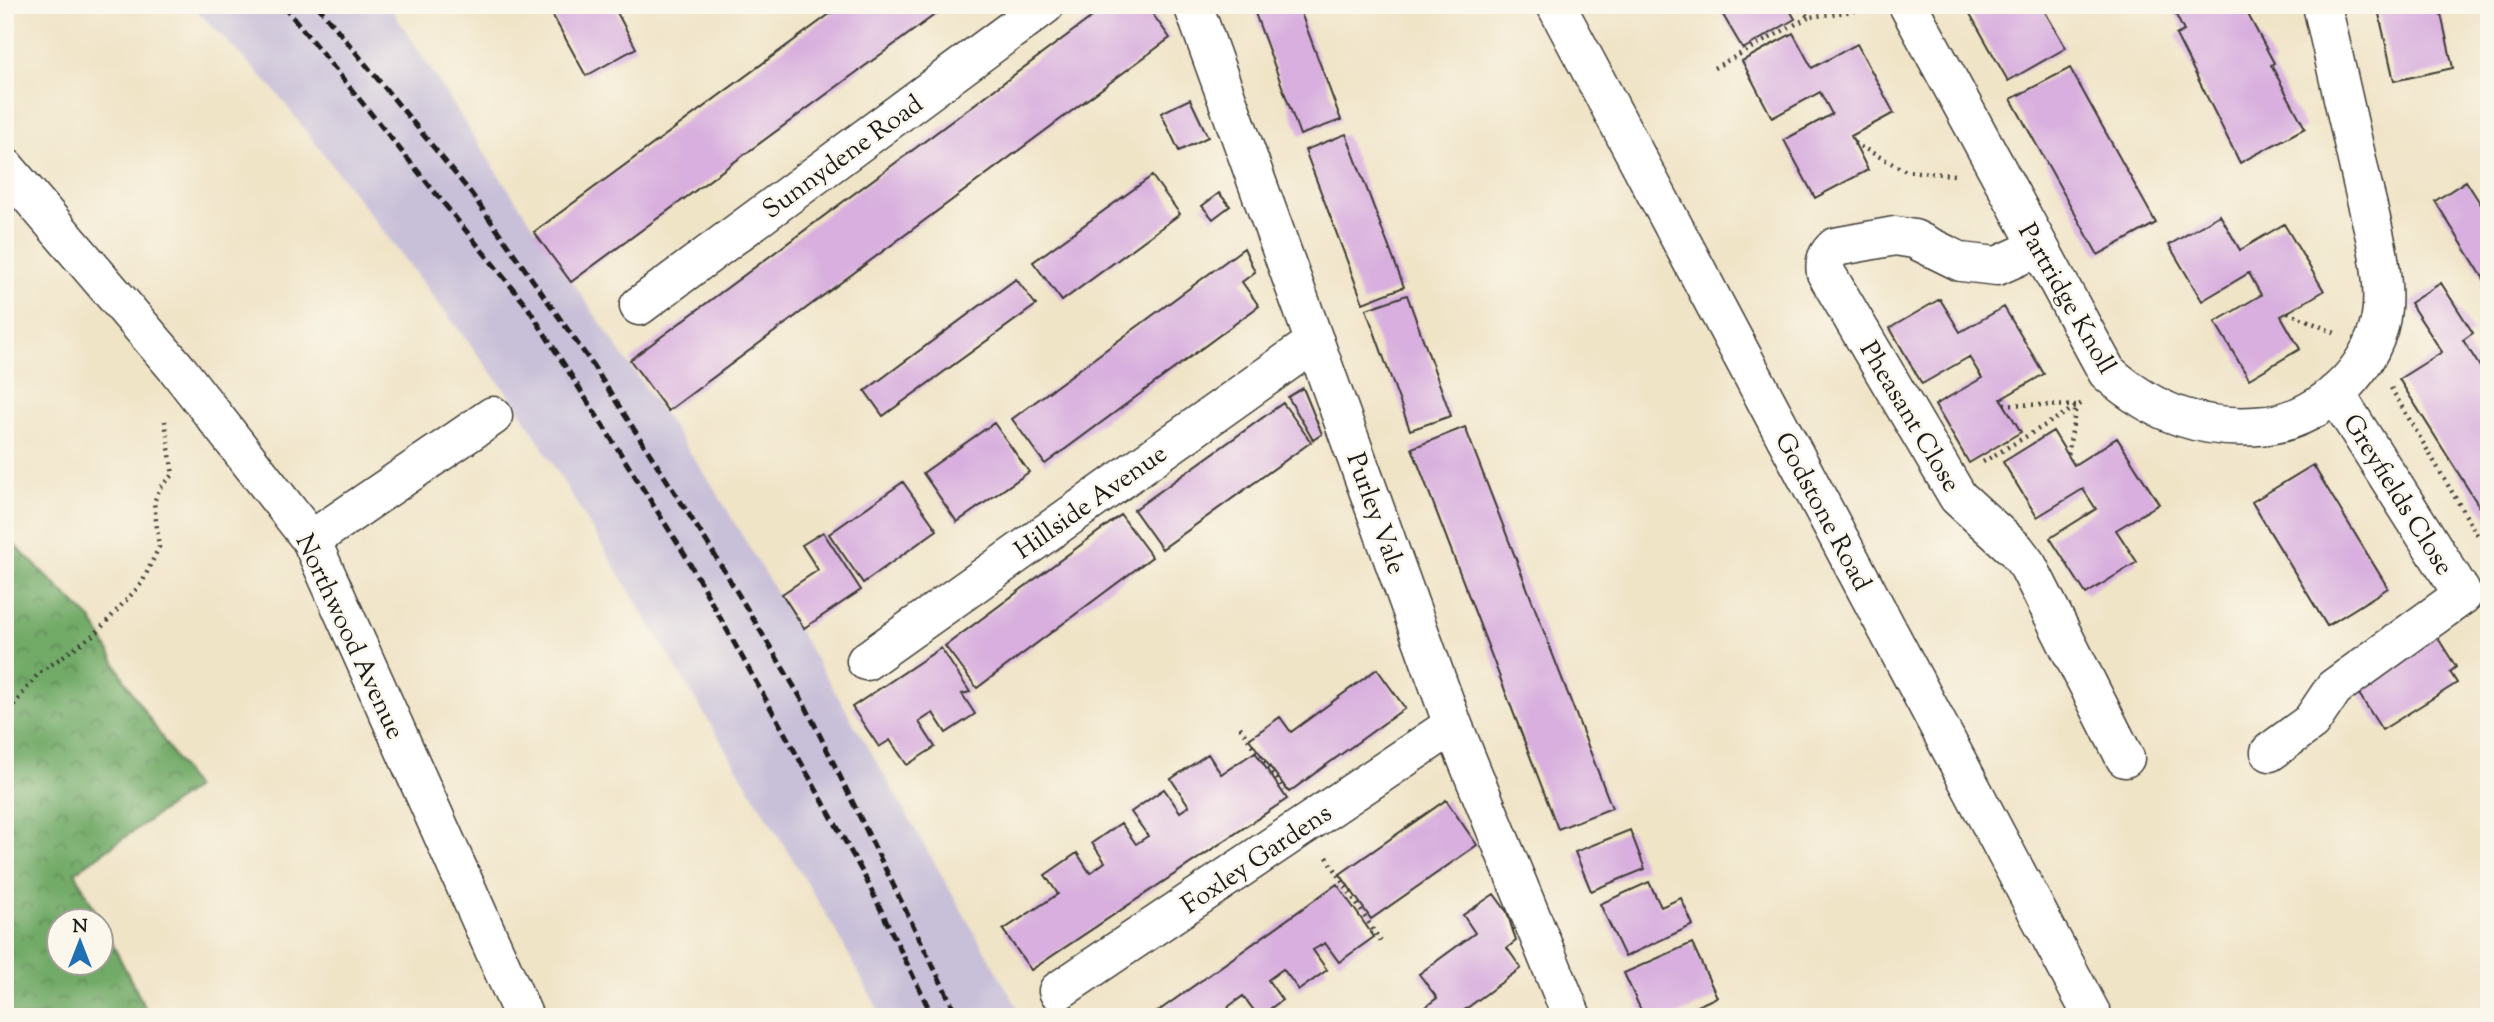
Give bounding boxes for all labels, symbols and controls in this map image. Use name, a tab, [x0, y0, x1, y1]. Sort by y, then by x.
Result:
street label: Sunnydene Road	[755, 87, 932, 229]
street label: Partridge Knoll	[2008, 217, 2124, 382]
street label: Pheasant Close	[1849, 335, 1969, 500]
street label: Greyfields Close	[2333, 408, 2461, 583]
street label: Godstone Road	[1764, 426, 1879, 598]
street label: Hillside Avenue	[1008, 437, 1175, 570]
street label: Purley Vale	[1336, 448, 1414, 580]
street label: Northwood Avenue	[285, 528, 413, 746]
street label: Foxley Gardens	[1175, 796, 1340, 924]
north arrow	[46, 906, 116, 976]
text: N	[72, 914, 88, 941]

